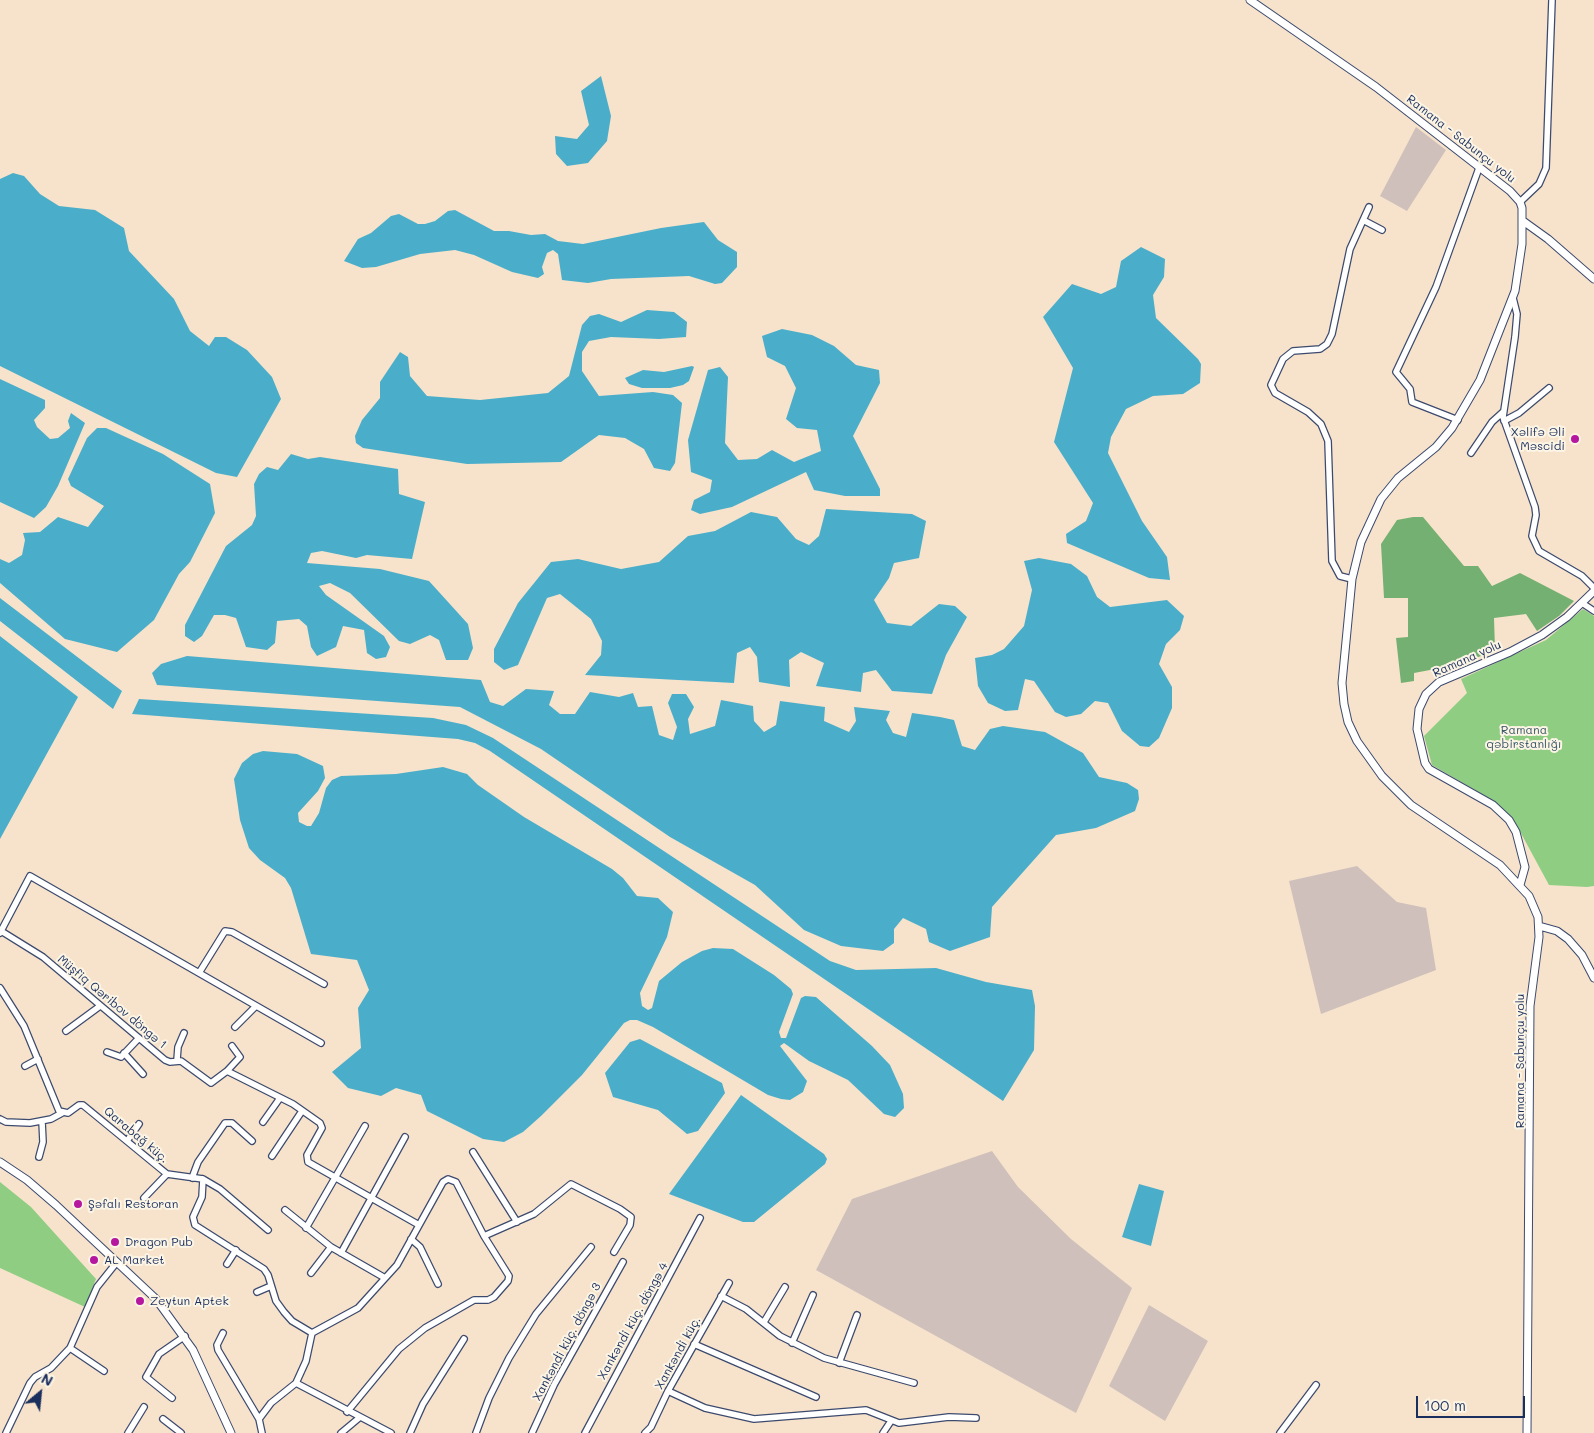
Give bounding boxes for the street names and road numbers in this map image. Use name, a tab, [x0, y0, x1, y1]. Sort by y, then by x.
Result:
street label: Ramana - Sabunçu yolu	[1404, 92, 1518, 186]
street label: Ramana yolu	[1431, 638, 1503, 680]
street label: Müşfiq Qəribov döngə 1	[54, 952, 170, 1052]
street label: Ramana - Sabunçu yolu	[1513, 994, 1527, 1128]
street label: Qarabağ küç.	[101, 1104, 171, 1166]
street label: Xankəndi küç. döngə 4	[595, 1260, 671, 1382]
street label: Xankəndi küç. döngə 3	[530, 1280, 604, 1404]
street label: Xankəndi küç.	[652, 1314, 704, 1392]

